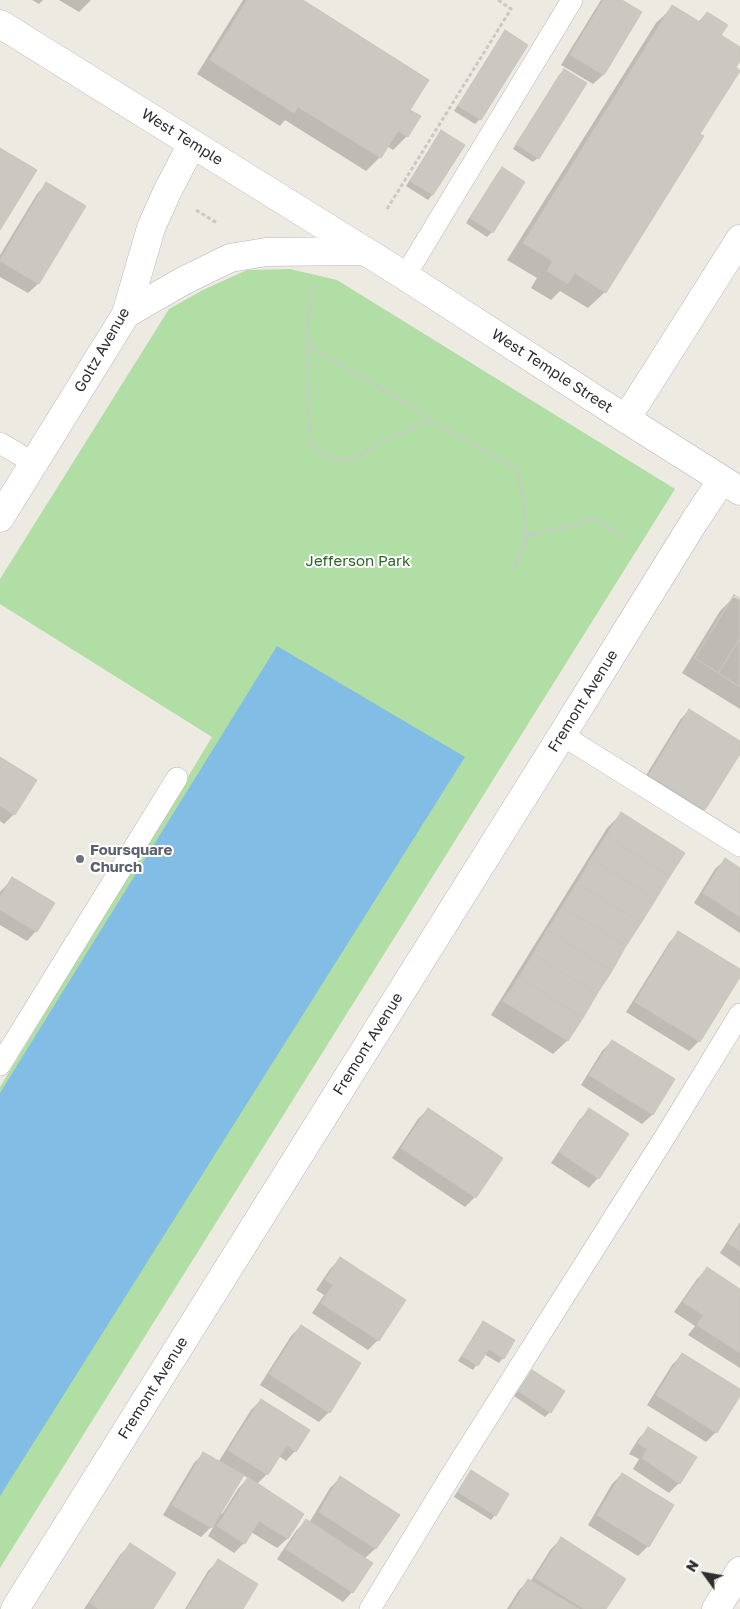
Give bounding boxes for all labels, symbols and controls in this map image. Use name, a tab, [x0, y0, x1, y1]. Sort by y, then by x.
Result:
street label: West Temple	[138, 105, 226, 169]
street label: Goltz Avenue	[71, 304, 133, 396]
street label: West Temple Street	[488, 325, 616, 417]
park label: Jefferson Park	[306, 552, 410, 570]
street label: Fremont Avenue	[544, 646, 622, 756]
place label: Foursquare Church	[90, 841, 172, 876]
marker: Foursquare Church	[74, 853, 86, 865]
street label: Fremont Avenue	[329, 989, 407, 1099]
street label: Fremont Avenue	[114, 1333, 192, 1443]
north arrow	[680, 1549, 730, 1599]
text: N	[682, 1557, 702, 1575]

